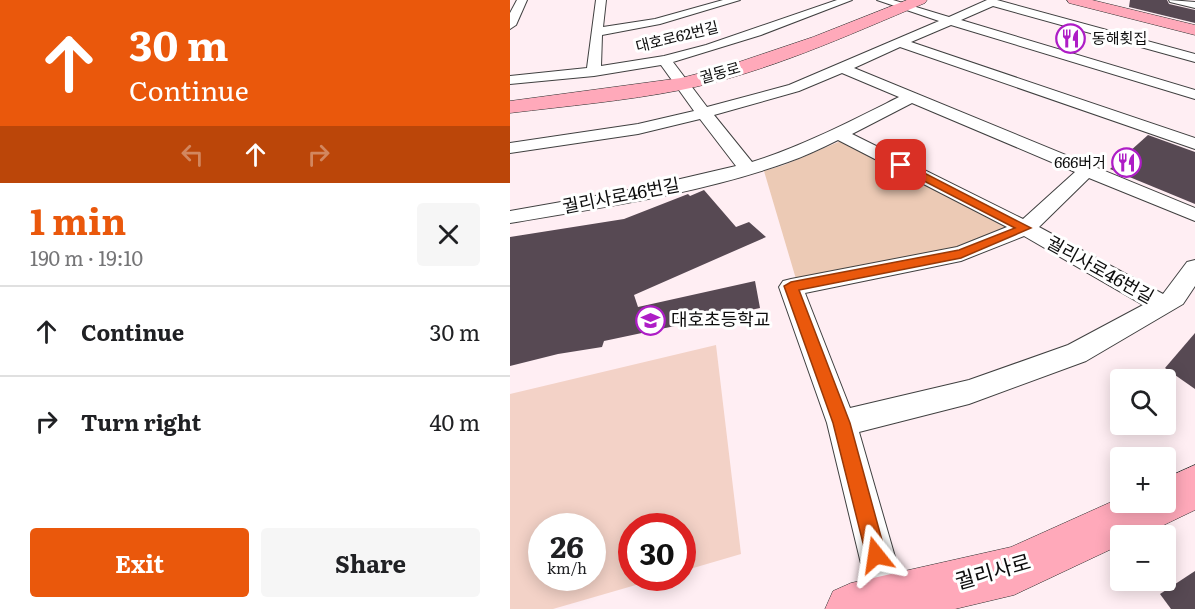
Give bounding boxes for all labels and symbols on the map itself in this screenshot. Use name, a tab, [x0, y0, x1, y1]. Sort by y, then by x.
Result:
street label: 대호로62번길	[633, 14, 720, 57]
restaurant icon: 동해횟집	[1055, 23, 1087, 55]
place label: 동해횟집	[1092, 26, 1147, 49]
street label: 궐동로	[697, 55, 743, 88]
pin	[875, 139, 926, 190]
restaurant icon: 666버거	[1111, 147, 1143, 179]
place label: 666버거	[1054, 150, 1106, 173]
street label: 궐리사로46번길	[560, 170, 682, 219]
street label: 궐리사로46번길	[1042, 228, 1159, 309]
school or university icon: 대호초등학교	[634, 304, 666, 336]
place label: 대호초등학교	[671, 305, 770, 332]
speed limit sign: 30	[618, 513, 696, 591]
position arrow	[844, 523, 908, 587]
street label: 궐리사로	[951, 544, 1034, 595]

